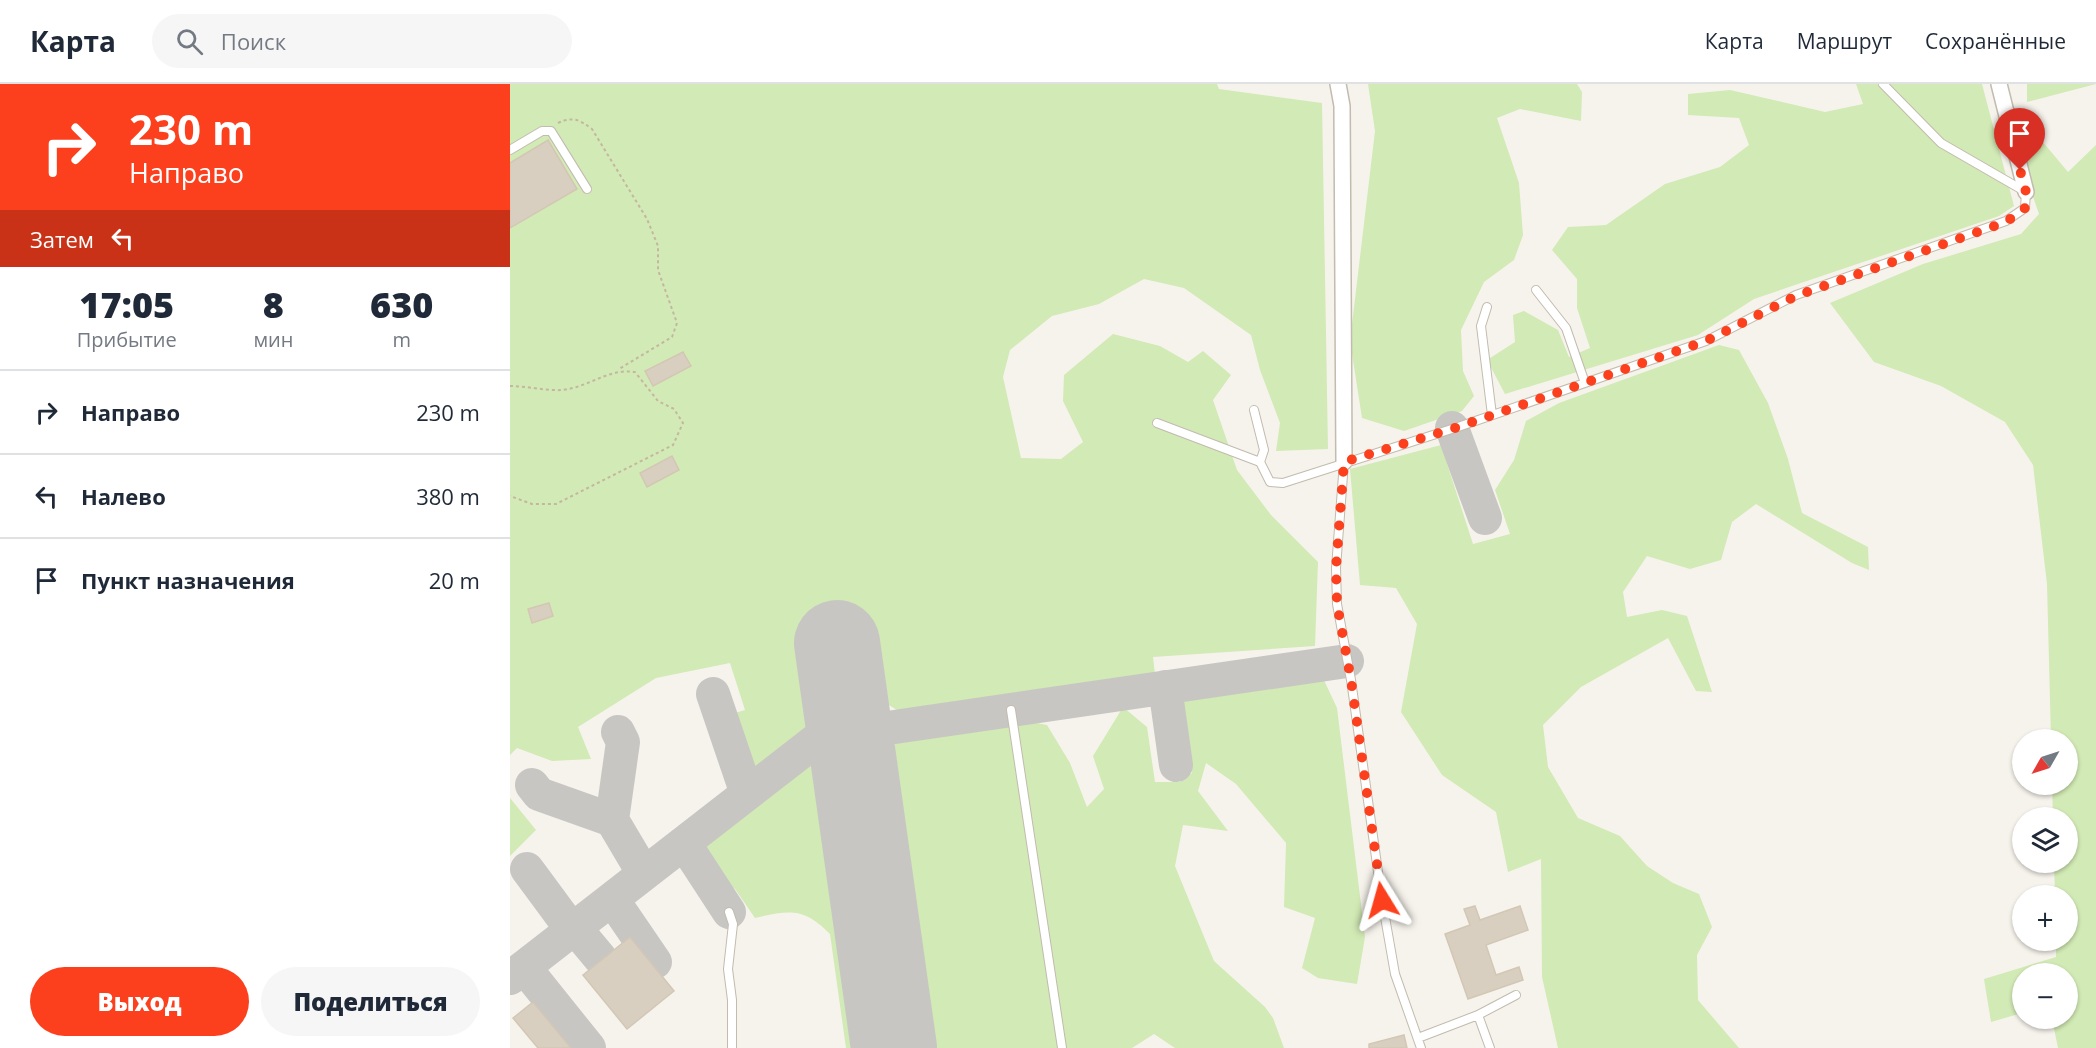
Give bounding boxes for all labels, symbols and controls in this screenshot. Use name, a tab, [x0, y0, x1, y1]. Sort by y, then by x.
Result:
search box	[152, 14, 572, 68]
text: Карта	[30, 22, 116, 60]
icon: search	[173, 25, 206, 58]
text: Поиск	[221, 26, 286, 56]
text: Карта	[1705, 27, 1764, 55]
text: Маршрут	[1797, 27, 1892, 55]
text: Сохранённые	[1925, 27, 2066, 55]
text: 230 m	[129, 100, 253, 157]
icon: right	[30, 108, 108, 186]
pin	[1994, 108, 2045, 170]
icon: arrive	[2003, 117, 2036, 150]
text: Направо	[129, 154, 244, 191]
icon: left	[106, 222, 139, 255]
text: Затем	[30, 224, 94, 254]
text: 17:05	[79, 280, 174, 329]
text: 8	[263, 280, 284, 329]
text: 630	[370, 280, 433, 329]
text: Прибытие	[77, 326, 177, 353]
text: мин	[253, 326, 293, 353]
text: m	[392, 326, 411, 353]
icon: right	[30, 396, 63, 429]
text: Направо	[81, 397, 180, 427]
text: 230 m	[416, 397, 480, 427]
icon: left	[30, 480, 63, 513]
text: Налево	[81, 481, 166, 511]
text: 380 m	[416, 481, 480, 511]
icon: arrive	[30, 564, 63, 597]
text: Пункт назначения	[81, 565, 295, 595]
text: 20 m	[429, 565, 480, 595]
north arrow	[2012, 729, 2078, 795]
map controls	[2012, 729, 2078, 1029]
button: layers	[2012, 807, 2078, 873]
position arrow	[1350, 868, 1414, 932]
button: +	[2012, 885, 2078, 951]
button: −	[2012, 963, 2078, 1029]
button: Выход	[30, 967, 249, 1036]
button: Поделиться	[261, 967, 480, 1036]

